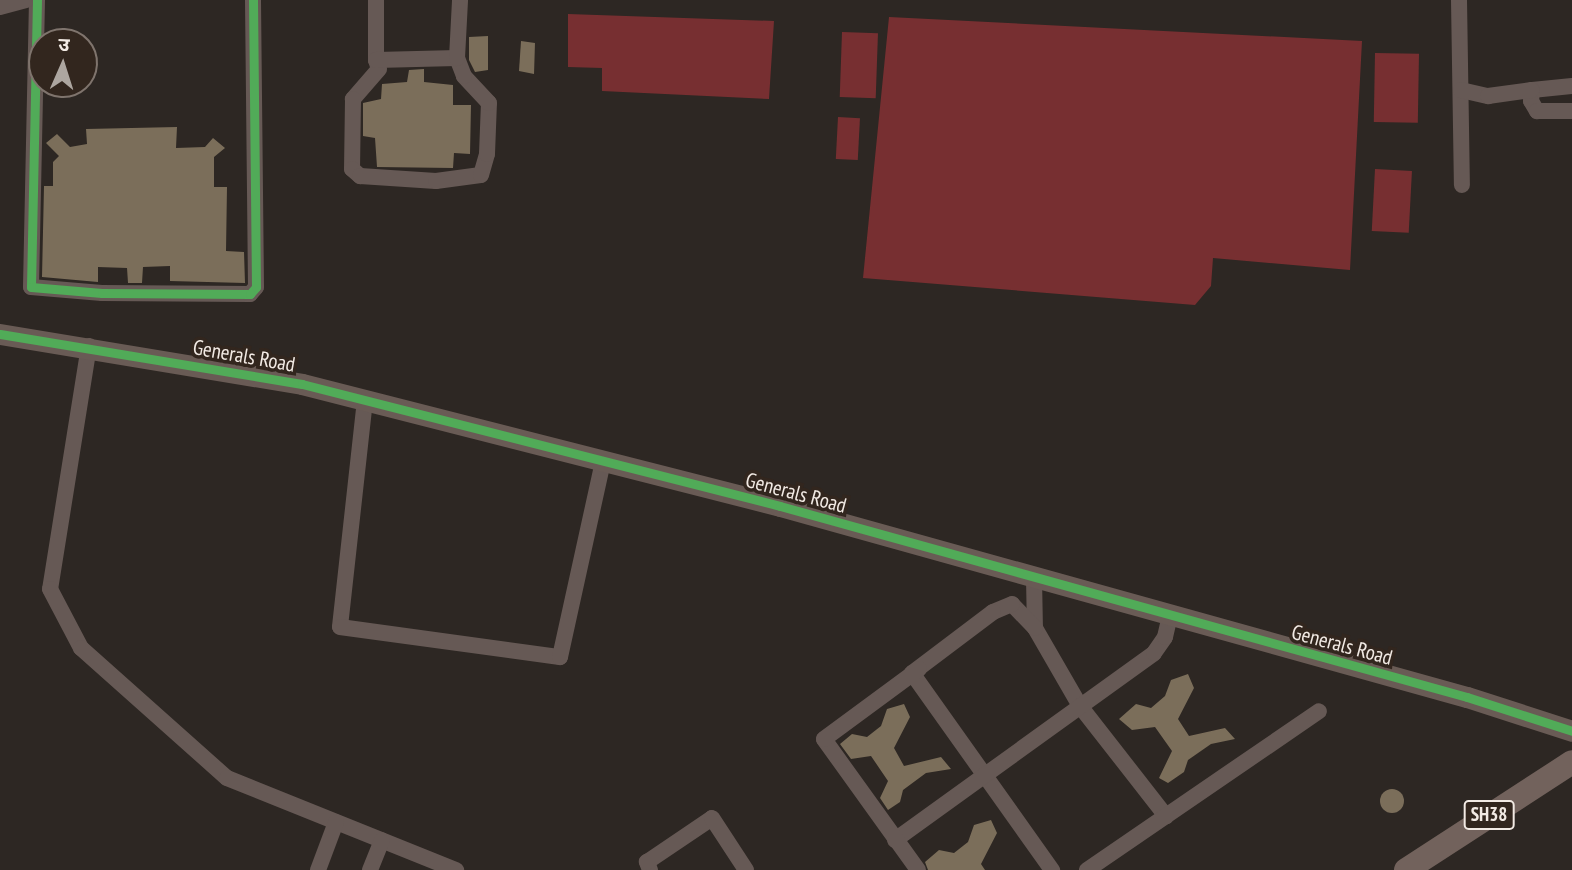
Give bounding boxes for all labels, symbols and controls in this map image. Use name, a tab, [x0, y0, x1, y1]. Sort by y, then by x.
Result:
north arrow	[28, 28, 98, 98]
text: उ	[58, 32, 70, 56]
street label: Generals Road	[191, 335, 297, 377]
street label: Generals Road	[743, 467, 849, 519]
street label: Generals Road	[1289, 619, 1395, 671]
road number: SH38	[1463, 800, 1515, 830]

